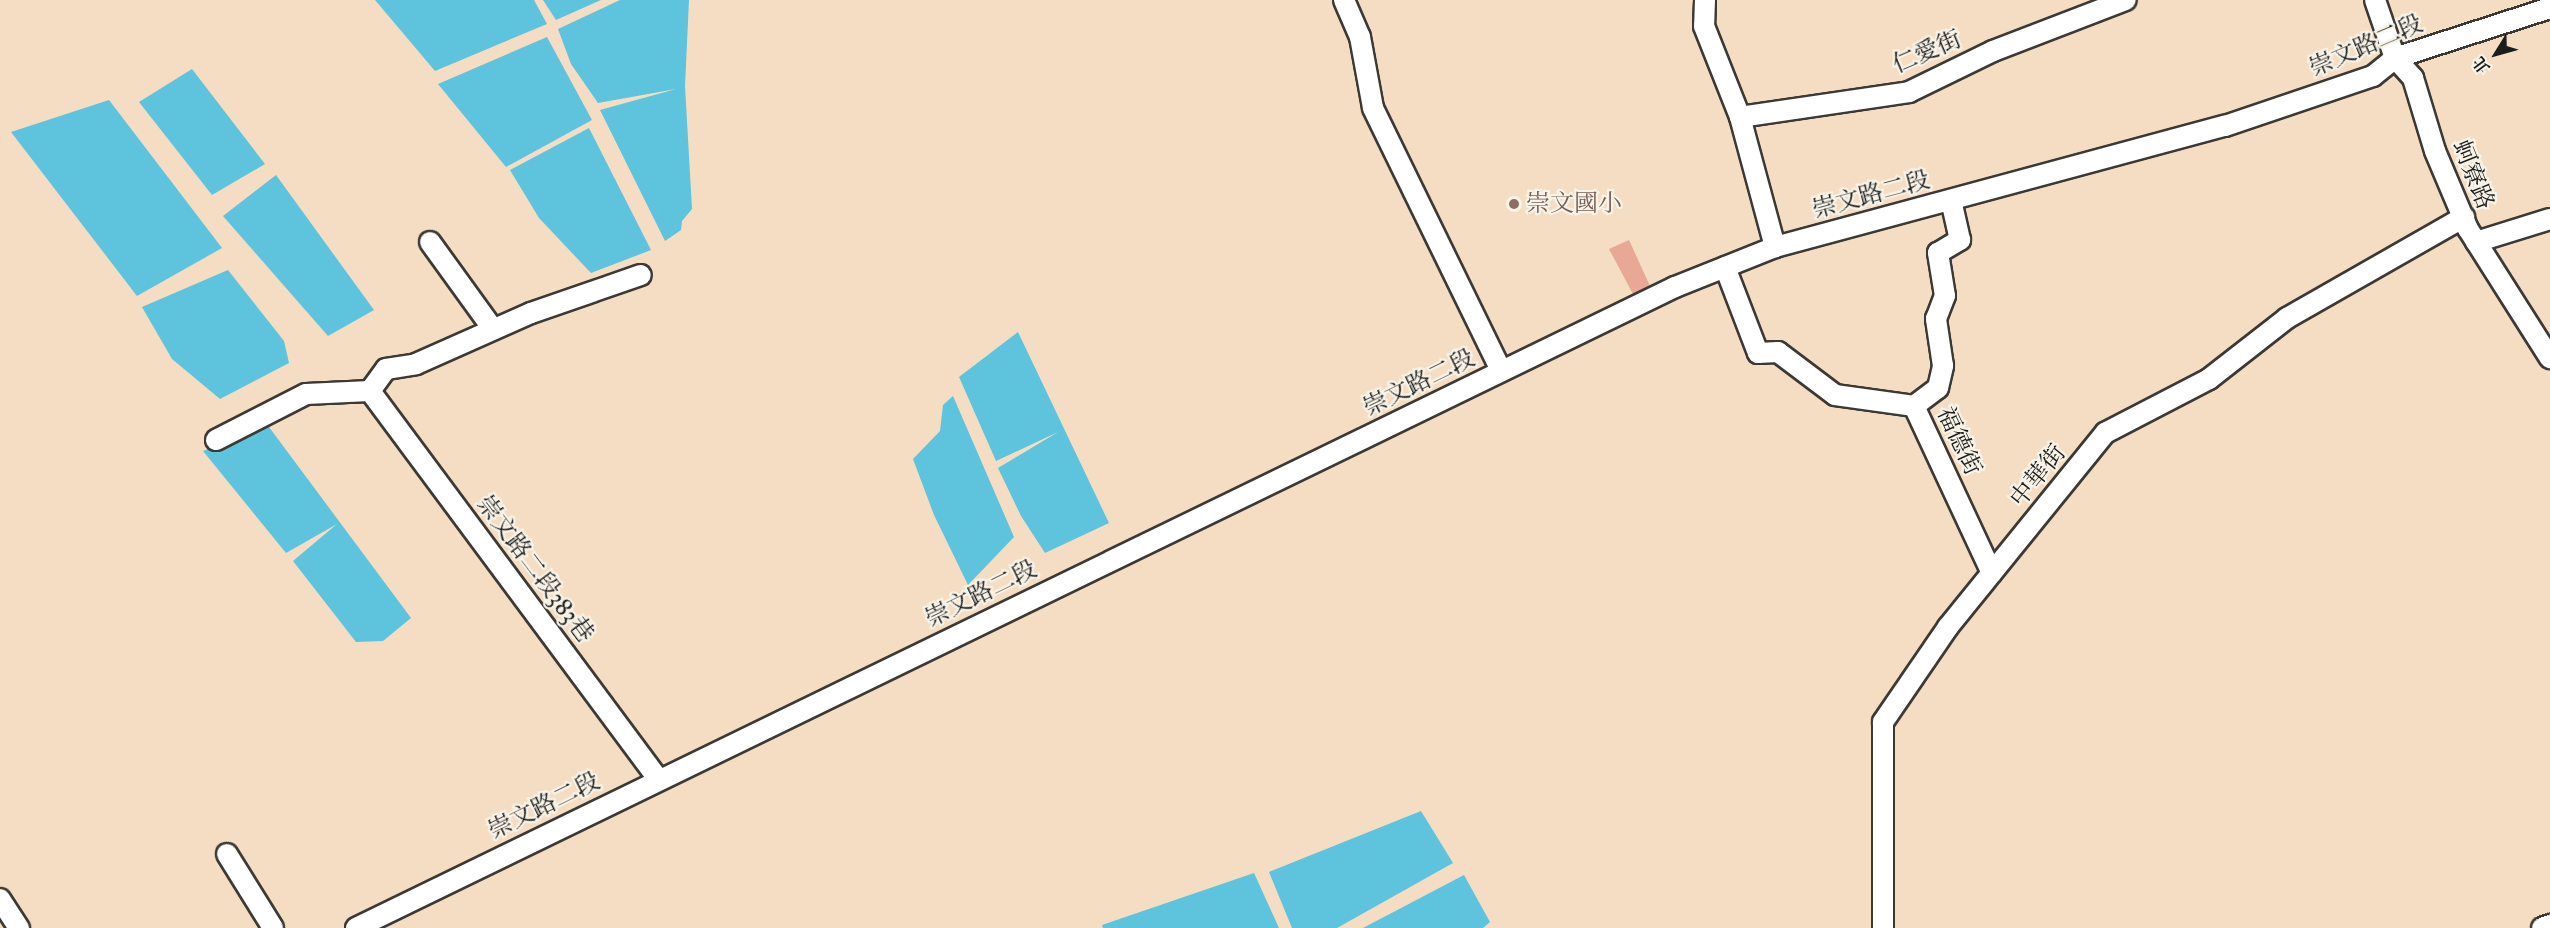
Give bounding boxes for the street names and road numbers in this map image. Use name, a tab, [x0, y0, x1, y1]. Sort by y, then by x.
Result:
street label: 崇文路二段	[2305, 9, 2427, 83]
street label: 仁愛街	[1888, 25, 1966, 79]
street label: 蚵寮路	[2446, 136, 2500, 214]
street label: 崇文路二段	[1809, 166, 1933, 224]
street label: 崇文路二段	[1359, 344, 1479, 422]
street label: 福德街	[1931, 402, 1987, 480]
street label: 中華街	[2004, 439, 2072, 513]
street label: 崇文路二段383巷	[471, 490, 599, 648]
street label: 崇文路二段	[921, 555, 1041, 633]
street label: 崇文路二段	[484, 767, 604, 845]

